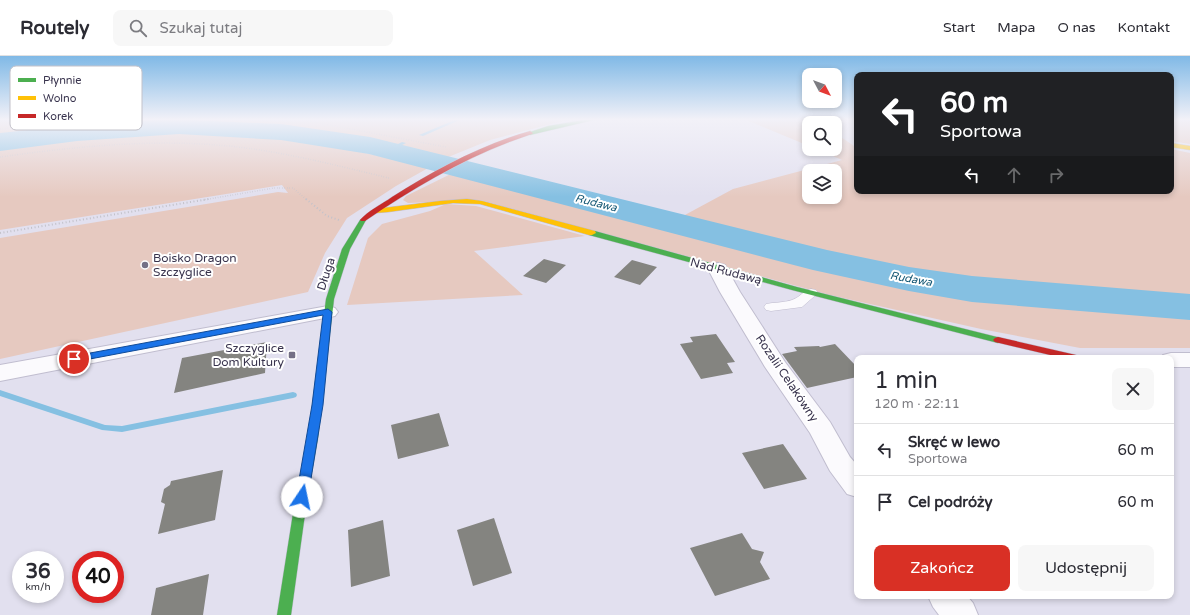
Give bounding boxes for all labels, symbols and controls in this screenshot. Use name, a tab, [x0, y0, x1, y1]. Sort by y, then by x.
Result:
search box	[113, 10, 393, 46]
text: Routely	[20, 17, 89, 39]
icon: search	[127, 17, 149, 39]
text: Szukaj tutaj	[159, 19, 242, 37]
text: Start	[943, 19, 975, 36]
text: Mapa	[997, 19, 1035, 36]
text: O nas	[1057, 19, 1096, 36]
text: Kontakt	[1118, 19, 1170, 36]
legend	[10, 66, 142, 130]
north arrow	[802, 68, 842, 108]
map controls	[802, 68, 842, 204]
text: Płynnie	[43, 74, 82, 87]
text: 60 m	[940, 86, 1008, 120]
icon: left	[874, 88, 926, 140]
text: Wolno	[43, 92, 77, 105]
text: Korek	[43, 110, 73, 123]
button: search	[802, 116, 842, 156]
text: Sportowa	[940, 120, 1022, 142]
button: layers	[802, 164, 842, 204]
icon: left	[961, 164, 983, 186]
icon: ahead	[1003, 164, 1025, 186]
icon: right	[1045, 164, 1067, 186]
water label: Rudawa	[574, 192, 619, 215]
place label: Boisko Dragon Szczyglice	[153, 251, 237, 279]
street label: Nad Rudawą	[689, 255, 763, 287]
street label: Długa	[314, 256, 338, 292]
marker: Boisko Dragon Szczyglice	[140, 260, 150, 270]
water label: Rudawa	[889, 269, 934, 289]
street label: Rozalii Celakówny	[753, 332, 822, 425]
place label: Szczyglice Dom Kultury	[213, 341, 285, 369]
pin	[57, 342, 91, 376]
icon: arrive	[63, 348, 85, 370]
marker: Szczyglice Dom Kultury	[287, 350, 297, 360]
text: 1 min	[874, 366, 938, 395]
button: close	[1112, 368, 1154, 410]
text: 120 m · 22:11	[874, 396, 960, 412]
text: Skręć w lewo	[908, 433, 1000, 451]
icon: left	[874, 439, 896, 461]
text: 60 m	[1117, 441, 1154, 459]
text: Sportowa	[908, 451, 967, 467]
position arrow	[281, 476, 323, 518]
icon: arrive	[874, 491, 896, 513]
text: Cel podróży	[908, 493, 993, 511]
text: 60 m	[1117, 493, 1154, 511]
button: Zakończ	[874, 545, 1010, 591]
button: Udostępnij	[1018, 545, 1154, 591]
speed limit sign: 40	[72, 551, 124, 603]
text: 36	[25, 560, 51, 584]
text: km/h	[25, 581, 51, 593]

